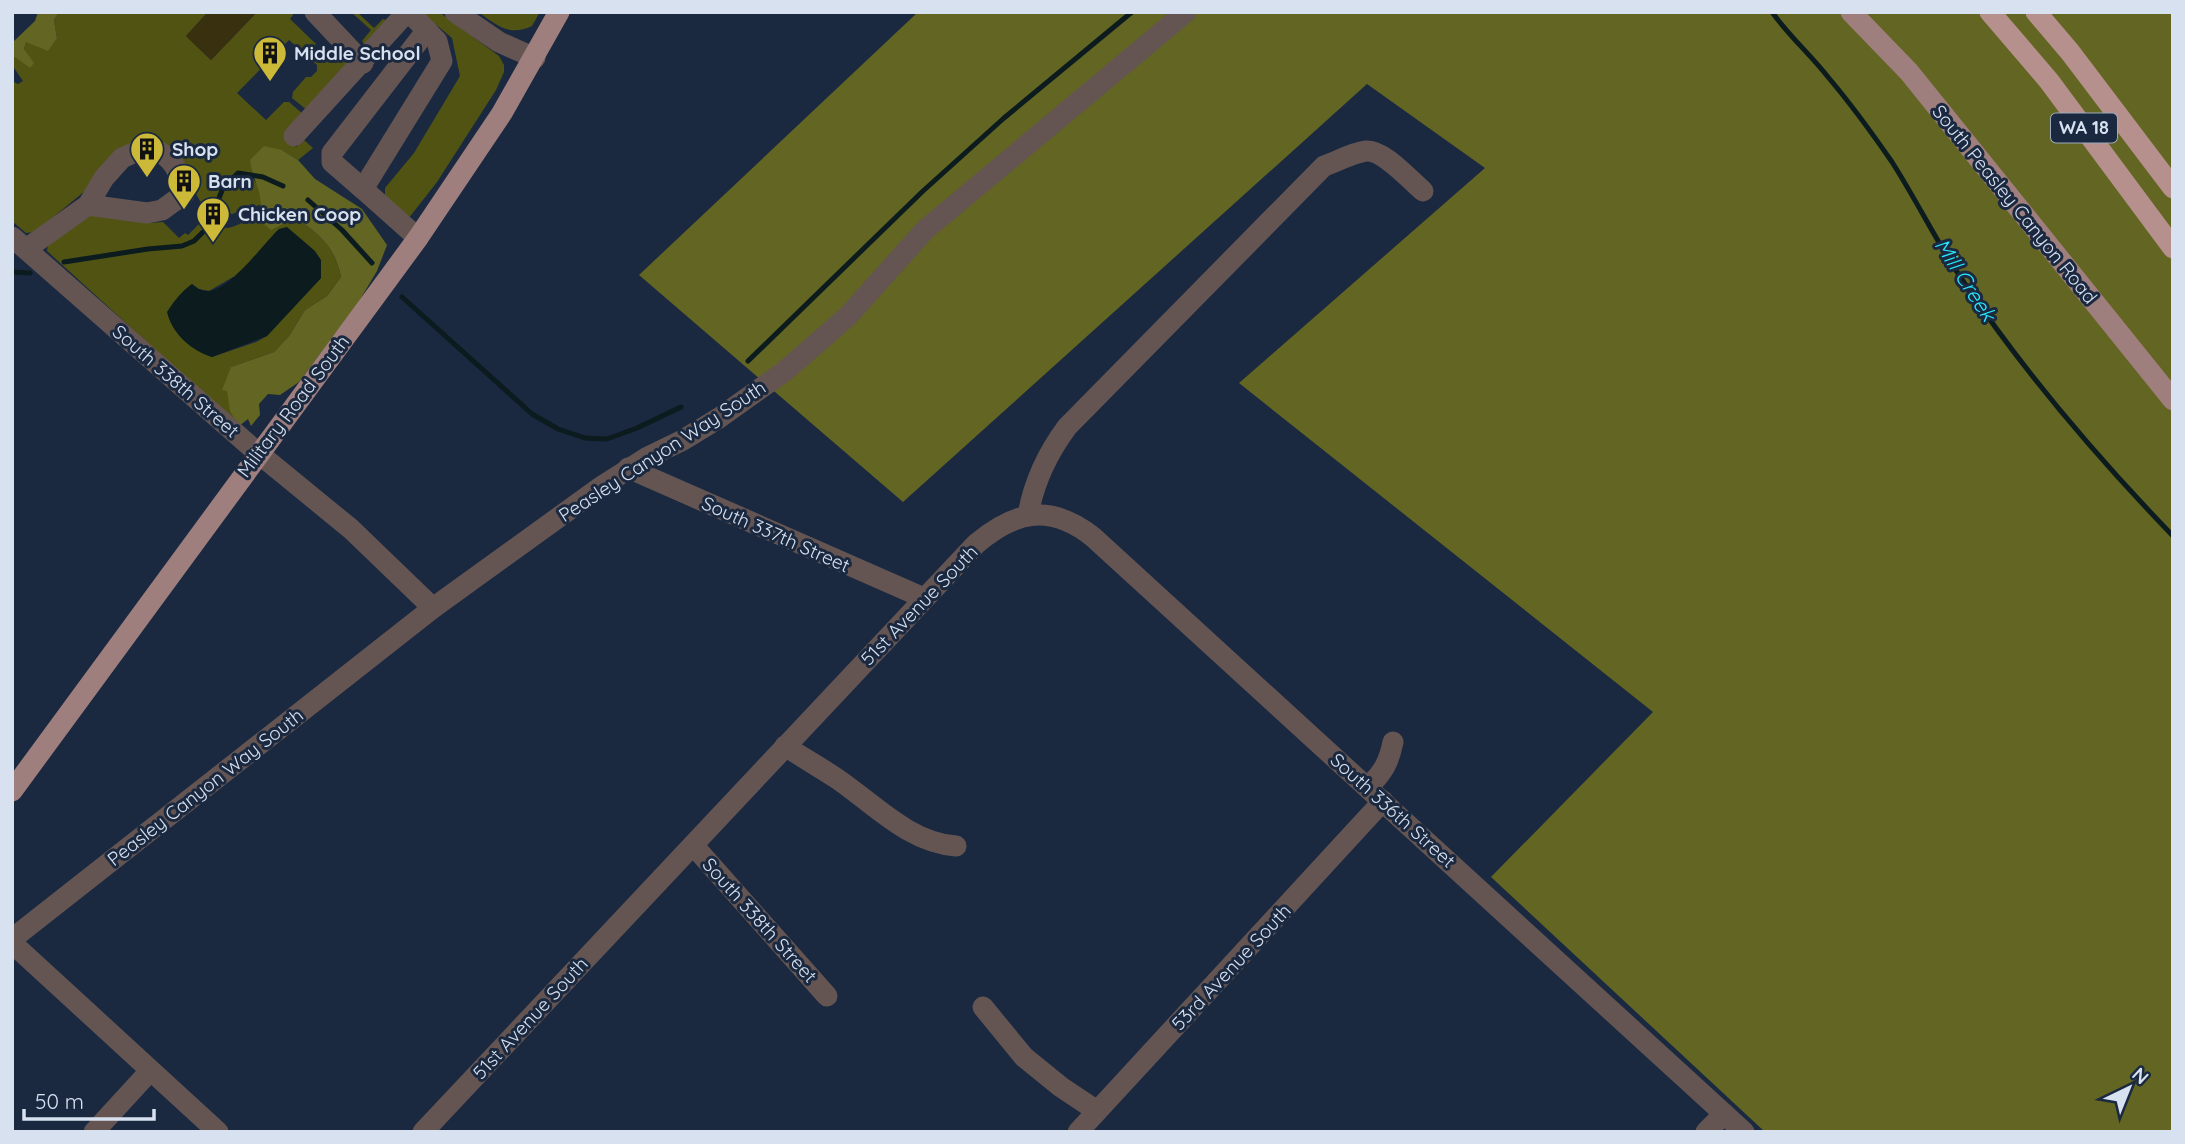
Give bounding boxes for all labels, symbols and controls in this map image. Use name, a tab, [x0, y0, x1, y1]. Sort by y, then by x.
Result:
building icon: Middle School	[251, 34, 289, 83]
place label: Middle School	[294, 41, 421, 65]
street label: South Peasley Canyon Road	[1927, 100, 2103, 308]
road number: WA 18	[2051, 113, 2117, 142]
building icon: Shop	[128, 130, 166, 179]
place label: Shop	[172, 137, 218, 161]
building icon: Barn	[165, 162, 203, 211]
place label: Barn	[208, 169, 252, 193]
building icon: Chicken Coop	[194, 195, 232, 244]
place label: Chicken Coop	[238, 202, 361, 226]
water label: Mill Creek	[1929, 233, 2003, 327]
street label: South 338th Street	[108, 319, 244, 443]
street label: Military Road South	[232, 330, 354, 482]
street label: Peasley Canyon Way South	[554, 375, 770, 527]
street label: South 337th Street	[698, 491, 854, 577]
street label: 51st Avenue South	[855, 540, 983, 670]
street label: Peasley Canyon Way South	[102, 703, 308, 871]
street label: South 336th Street	[1326, 748, 1460, 872]
street label: South 338th Street	[698, 853, 822, 987]
street label: 53rd Avenue South	[1166, 899, 1296, 1035]
street label: 51st Avenue South	[467, 952, 593, 1084]
north arrow	[2094, 1053, 2164, 1123]
text: N	[2127, 1062, 2154, 1089]
scale bar	[24, 1078, 154, 1122]
text: 50 m	[35, 1088, 84, 1114]

